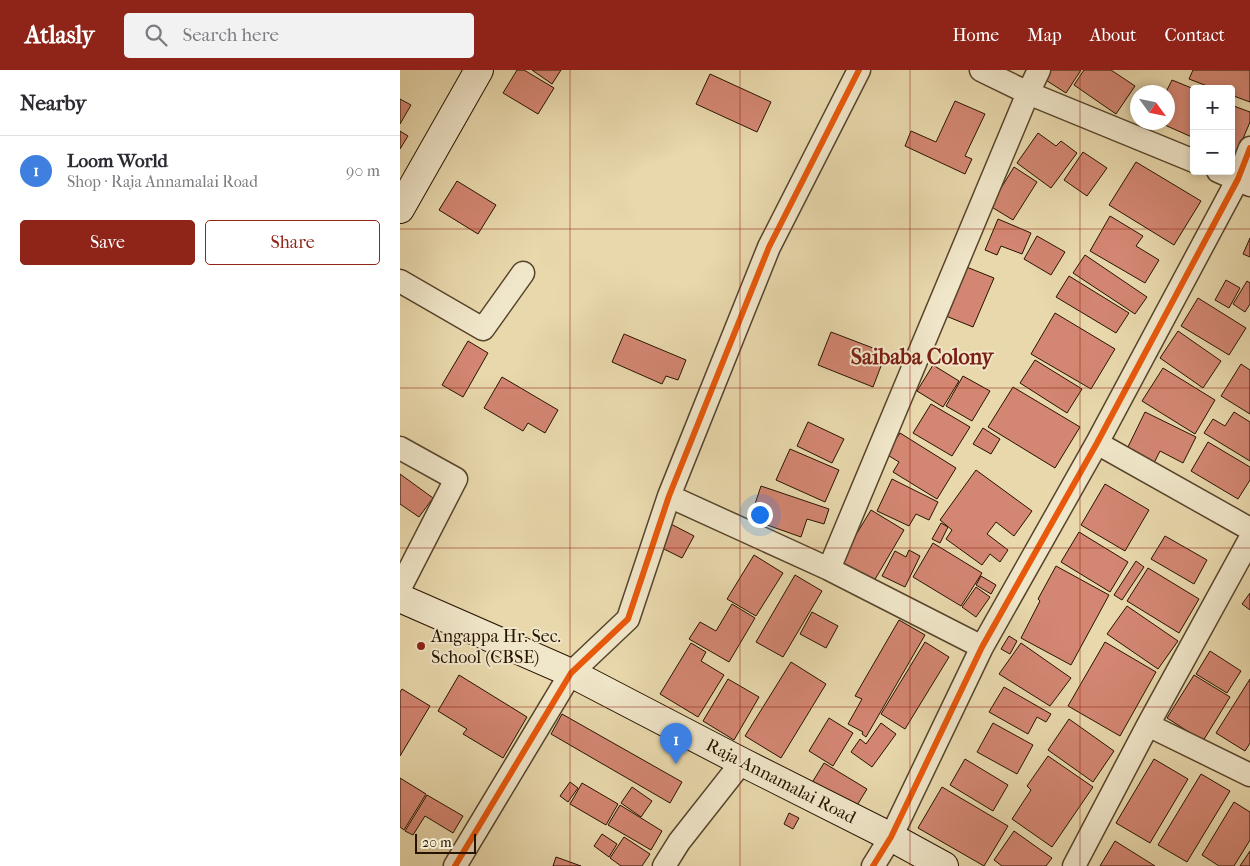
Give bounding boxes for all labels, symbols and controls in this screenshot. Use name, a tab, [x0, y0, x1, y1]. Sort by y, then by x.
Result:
search box	[124, 13, 474, 58]
text: Atlasly	[25, 21, 94, 49]
icon: search	[142, 21, 170, 49]
text: Search here	[182, 24, 279, 46]
text: Home	[952, 25, 999, 46]
text: Map	[1027, 25, 1062, 46]
text: About	[1090, 25, 1136, 46]
text: Contact	[1164, 25, 1225, 46]
north arrow	[1130, 85, 1175, 130]
map controls	[1190, 85, 1235, 175]
button: +	[1190, 85, 1235, 130]
text: Nearby	[20, 91, 86, 115]
button: −	[1190, 130, 1235, 175]
text: Loom World	[67, 150, 168, 172]
text: 1	[33, 161, 39, 180]
text: 90 m	[346, 161, 380, 180]
text: Shop · Raja Annamalai Road	[67, 172, 258, 191]
button: Save	[20, 220, 195, 265]
button: Share	[205, 220, 380, 265]
district label: Saibaba Colony	[851, 344, 995, 370]
your location	[747, 502, 773, 528]
place label: Angappa Hr. Sec. School (CBSE)	[430, 626, 561, 668]
marker: Angappa Hr. Sec. School (CBSE)	[415, 640, 427, 652]
pin: 1	[660, 723, 692, 764]
street label: Raja Annamalai Road	[702, 735, 859, 828]
scale bar	[415, 831, 476, 854]
text: 20 m	[422, 834, 452, 851]

